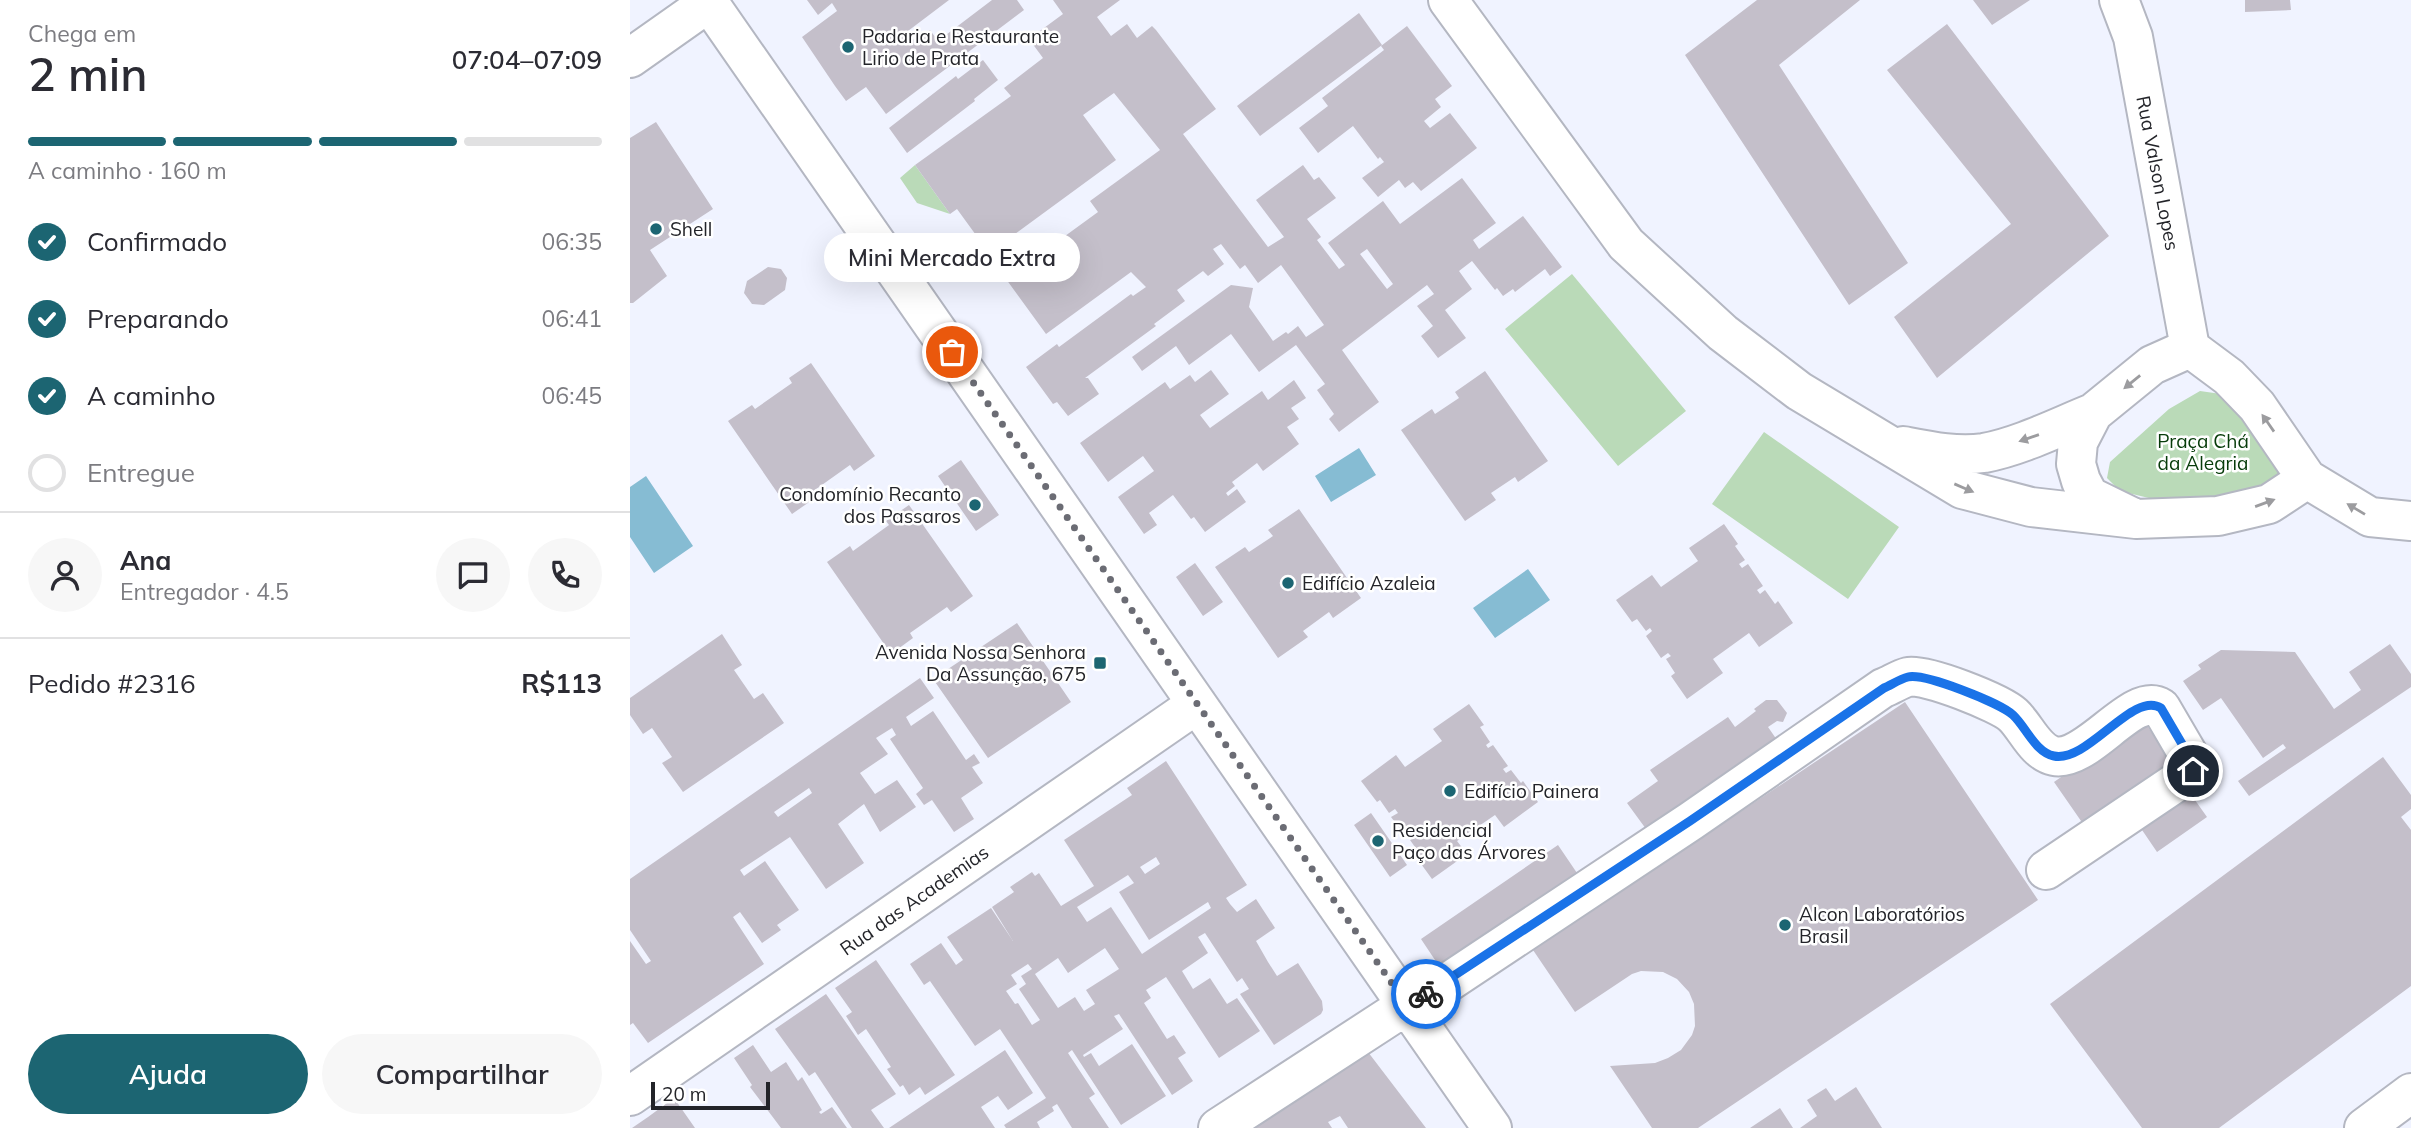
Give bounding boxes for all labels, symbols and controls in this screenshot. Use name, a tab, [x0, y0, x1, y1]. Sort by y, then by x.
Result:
text: Chega em	[28, 19, 136, 48]
place label: Padaria e Restaurante Lirio de Prata	[862, 24, 1059, 70]
marker: Padaria e Restaurante Lirio de Prata	[840, 39, 856, 55]
text: 07:04–07:09	[452, 43, 602, 76]
text: 2 min	[28, 45, 147, 103]
street label: Rua Valson Lopes	[2131, 94, 2185, 252]
text: A caminho · 160 m	[28, 156, 227, 185]
place label: Shell	[670, 217, 712, 241]
marker: Shell	[648, 221, 664, 237]
icon: check	[28, 223, 66, 261]
text: Confirmado	[87, 225, 227, 258]
text: 06:35	[542, 227, 602, 256]
callout: Mini Mercado Extra	[824, 233, 1080, 282]
text: Mini Mercado Extra	[848, 243, 1056, 272]
icon: check	[28, 300, 66, 338]
text: Preparando	[87, 302, 229, 335]
text: 06:41	[542, 304, 602, 333]
pin	[922, 322, 982, 382]
icon: bag	[933, 333, 971, 371]
one-way arrow	[2123, 374, 2141, 389]
icon: check	[28, 377, 66, 415]
text: A caminho	[87, 379, 216, 412]
text: 06:45	[542, 381, 602, 410]
one-way arrow	[2261, 414, 2275, 432]
park label: Praça Chá da Alegria	[2157, 429, 2249, 475]
one-way arrow	[2019, 433, 2040, 444]
text: Entregue	[87, 456, 195, 489]
place label: Condomínio Recanto dos Passaros	[779, 482, 961, 528]
one-way arrow	[1953, 482, 1974, 493]
marker: Condomínio Recanto dos Passaros	[967, 497, 983, 513]
one-way arrow	[2255, 498, 2276, 509]
one-way arrow	[2347, 503, 2366, 515]
button: person	[28, 538, 102, 612]
button: chat	[436, 538, 510, 612]
button: phone	[528, 538, 602, 612]
text: Ana	[120, 544, 171, 577]
place label: Edifício Azaleia	[1302, 571, 1436, 595]
marker: Edifício Azaleia	[1280, 575, 1296, 591]
text: Entregador · 4.5	[120, 577, 289, 606]
place label: Avenida Nossa Senhora Da Assunção, 675	[875, 640, 1086, 686]
marker: Avenida Nossa Senhora Da Assunção, 675	[1092, 655, 1108, 671]
text: Pedido #2316	[28, 667, 196, 700]
text: R$113	[521, 667, 602, 700]
pin	[2163, 741, 2223, 801]
icon: home	[2174, 752, 2212, 790]
place label: Edifício Painera	[1464, 779, 1599, 803]
marker: Edifício Painera	[1442, 783, 1458, 799]
place label: Residencial Paço das Árvores	[1392, 818, 1546, 864]
marker: Residencial Paço das Árvores	[1370, 833, 1386, 849]
street label: Rua das Academias	[835, 840, 993, 960]
place label: Alcon Laboratórios Brasil	[1799, 902, 1965, 948]
marker: Alcon Laboratórios Brasil	[1777, 917, 1793, 933]
courier	[1391, 959, 1461, 1029]
icon: bike	[1407, 975, 1445, 1013]
button: Ajuda	[28, 1034, 308, 1114]
button: Compartilhar	[322, 1034, 602, 1114]
scale bar	[651, 1079, 770, 1111]
text: 20 m	[662, 1082, 706, 1106]

